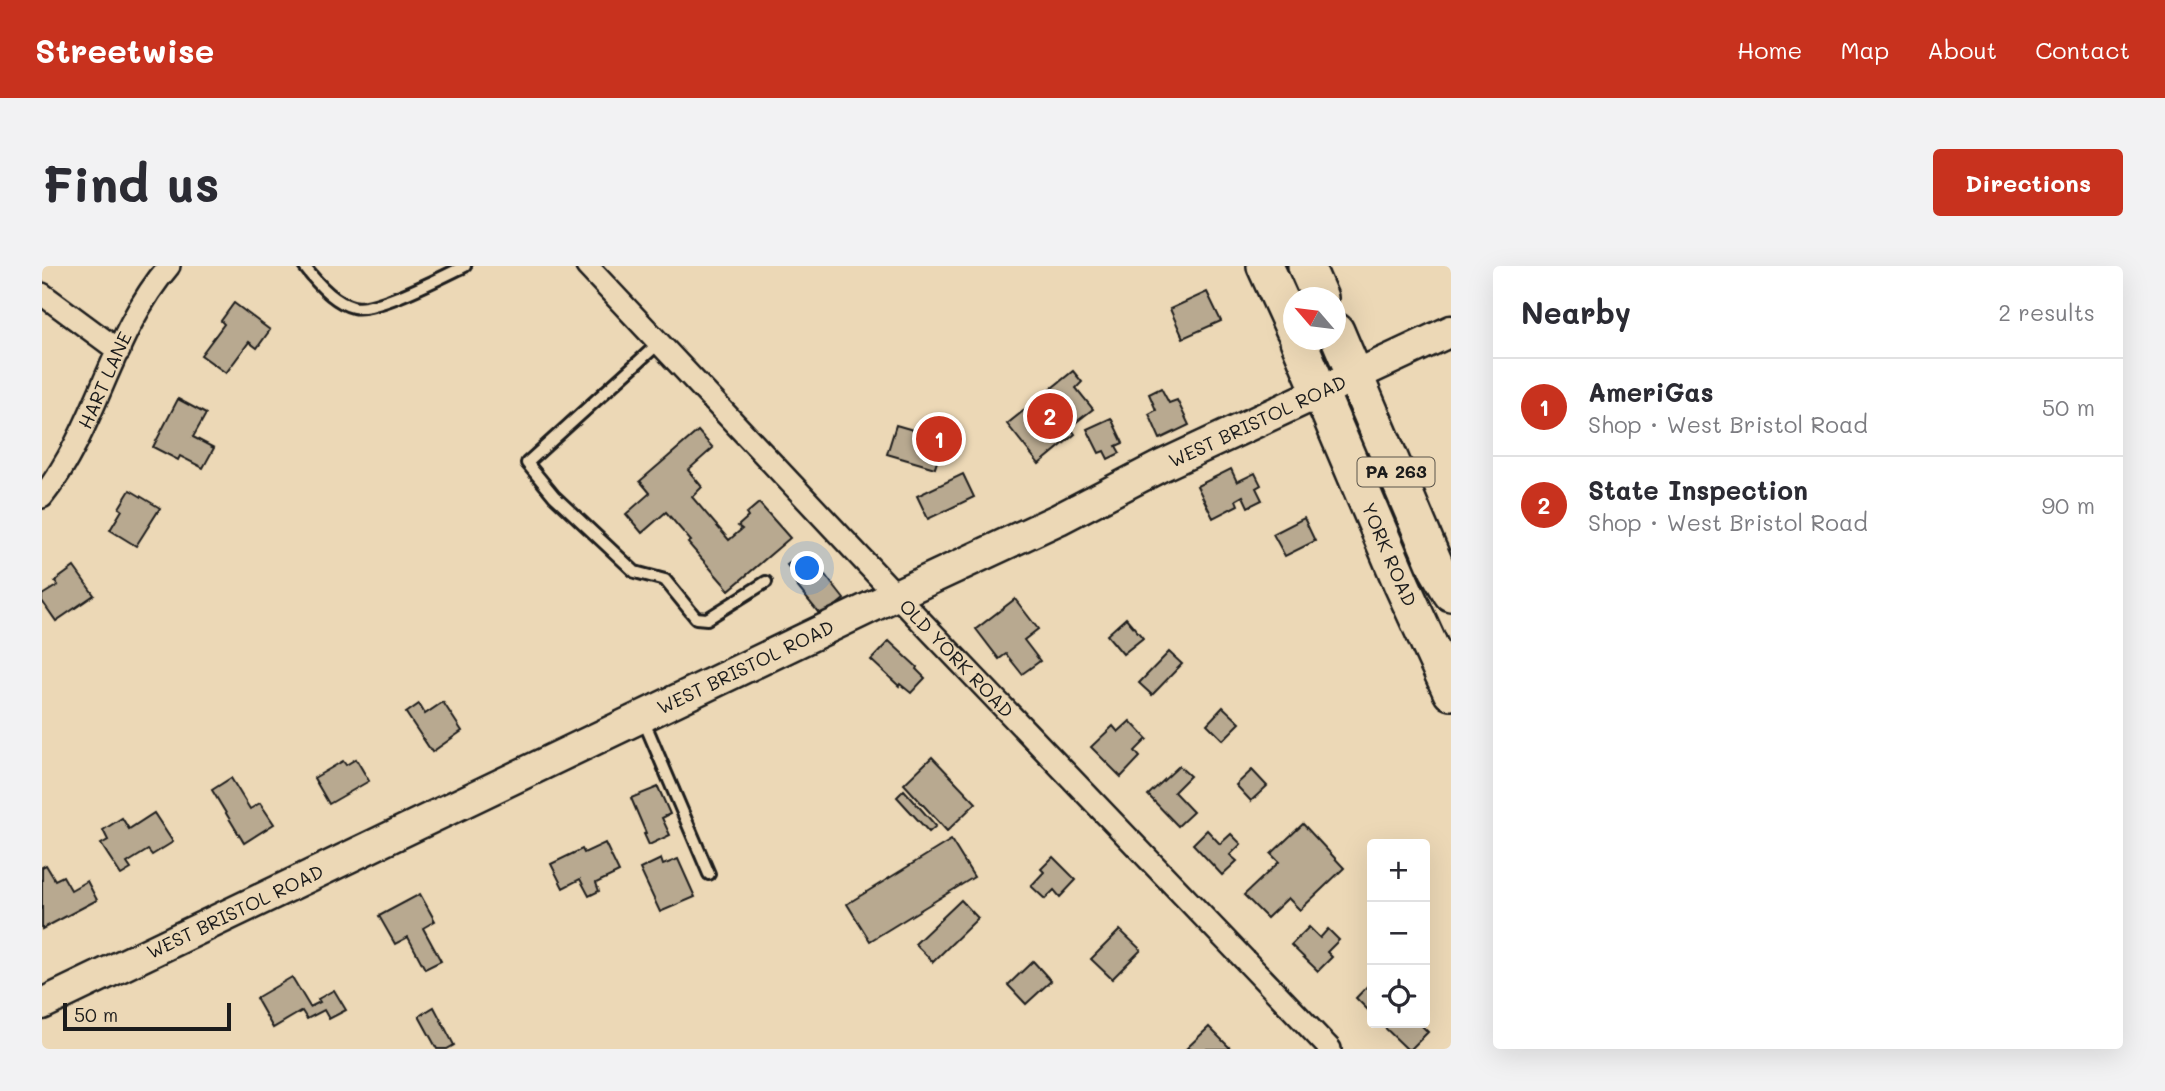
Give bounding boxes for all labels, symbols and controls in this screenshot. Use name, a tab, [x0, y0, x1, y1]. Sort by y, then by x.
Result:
text: Streetwise	[35, 28, 214, 71]
text: Home	[1737, 34, 1802, 65]
text: Map	[1840, 34, 1889, 65]
text: About	[1927, 34, 1997, 65]
text: Contact	[2035, 34, 2130, 65]
button: Directions	[1933, 149, 2123, 216]
text: Find us	[42, 151, 220, 214]
north arrow	[1283, 287, 1346, 350]
text: Nearby	[1521, 292, 1631, 332]
text: 2 results	[1998, 297, 2095, 327]
street label: HART LANE	[72, 327, 137, 433]
street label: WEST BRISTOL ROAD	[1164, 369, 1350, 473]
text: AmeriGas	[1588, 375, 1714, 409]
pin: 2	[1027, 390, 1073, 442]
text: 1	[1539, 392, 1549, 422]
text: 50 m	[2042, 392, 2095, 422]
text: Shop · West Bristol Road	[1588, 409, 1868, 439]
pin: 1	[916, 413, 962, 465]
road number: PA 263	[1358, 457, 1434, 486]
text: State Inspection	[1588, 473, 1808, 507]
text: 2	[1538, 490, 1550, 520]
text: 90 m	[2042, 490, 2095, 520]
street label: YORK ROAD	[1356, 498, 1423, 610]
text: Shop · West Bristol Road	[1588, 507, 1868, 537]
your location	[790, 551, 824, 585]
street label: OLD YORK ROAD	[894, 593, 1020, 723]
street label: WEST BRISTOL ROAD	[653, 614, 838, 720]
map controls	[1367, 839, 1430, 1028]
button: +	[1367, 839, 1430, 902]
street label: WEST BRISTOL ROAD	[142, 858, 327, 964]
button: −	[1367, 902, 1430, 965]
button: locate	[1367, 965, 1430, 1028]
scale bar	[63, 1000, 231, 1032]
text: 50 m	[74, 1002, 118, 1027]

